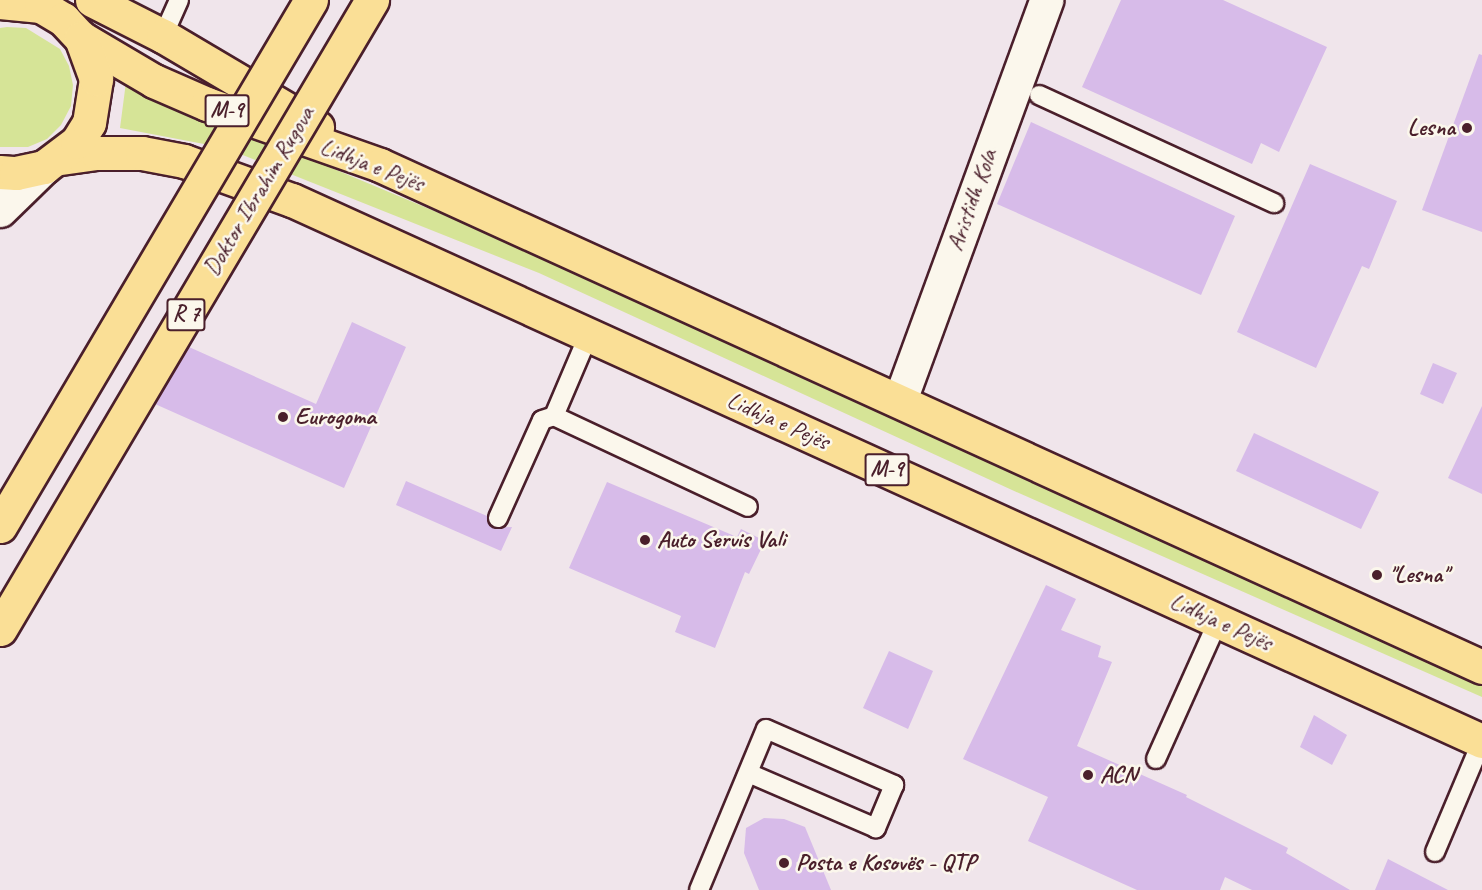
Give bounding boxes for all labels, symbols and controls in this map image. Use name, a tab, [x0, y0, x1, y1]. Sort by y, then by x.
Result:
road number: M-9	[204, 92, 250, 130]
street label: Doktor Ibrahim Rugova	[197, 101, 321, 281]
place label: Lesna	[1408, 114, 1455, 142]
marker: Lesna	[1460, 121, 1474, 135]
street label: Lidhja e Pejës	[316, 132, 428, 198]
street label: Aristidh Kola	[941, 146, 1003, 254]
road number: R 7	[165, 296, 207, 334]
street label: Lidhja e Pejës	[723, 386, 833, 456]
place label: Eurogoma	[295, 403, 376, 431]
marker: Eurogoma	[276, 410, 290, 424]
road number: M-9	[864, 451, 910, 489]
place label: Auto Servis Vali	[657, 526, 785, 554]
marker: Auto Servis Vali	[638, 533, 652, 547]
place label: "Lesna"	[1389, 561, 1448, 589]
marker: "Lesna"	[1370, 568, 1384, 582]
street label: Lidhja e Pejës	[1166, 587, 1276, 657]
place label: ACN	[1100, 761, 1137, 789]
marker: ACN	[1081, 768, 1095, 782]
place label: Posta e Kosovës - QTP	[796, 849, 975, 877]
marker: Posta e Kosovës - QTP	[777, 856, 791, 870]

